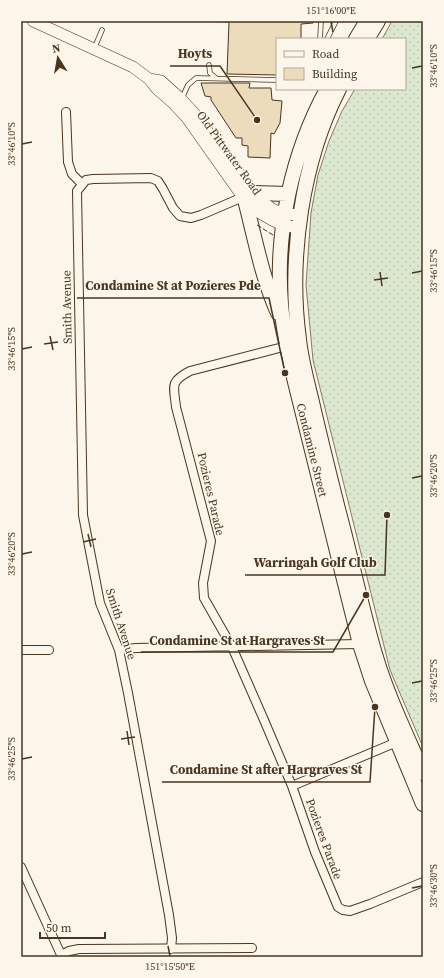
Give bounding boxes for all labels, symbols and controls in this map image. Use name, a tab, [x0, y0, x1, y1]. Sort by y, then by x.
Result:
text: 151°16'00"E	[306, 4, 356, 17]
north arrow	[38, 38, 78, 78]
legend	[276, 38, 406, 90]
text: N	[51, 41, 62, 57]
callout: Hoyts	[170, 41, 220, 66]
text: 33°46'10"S	[427, 44, 440, 88]
text: Hoyts	[178, 45, 212, 62]
text: Road	[312, 46, 339, 62]
text: Building	[312, 66, 357, 82]
street label: Old Pittwater Road	[193, 108, 265, 199]
text: 33°46'10"S	[5, 122, 18, 166]
text: 33°46'15"S	[427, 249, 440, 293]
street label: Smith Avenue	[58, 270, 76, 344]
callout: Condamine St at Pozieres Pde	[77, 273, 269, 298]
text: Condamine St at Pozieres Pde	[85, 277, 261, 294]
text: 33°46'15"S	[5, 327, 18, 371]
street label: Condamine Street	[293, 402, 331, 498]
street label: Pozieres Parade	[194, 451, 228, 537]
text: 33°46'20"S	[427, 454, 440, 498]
text: 33°46'20"S	[5, 532, 18, 576]
callout: Warringah Golf Club	[245, 550, 385, 575]
text: Warringah Golf Club	[253, 554, 377, 571]
street label: Smith Avenue	[102, 586, 140, 662]
callout: Condamine St at Hargraves St	[141, 627, 333, 652]
text: Condamine St at Hargraves St	[149, 632, 325, 649]
text: 33°46'25"S	[427, 659, 440, 703]
text: 33°46'25"S	[5, 737, 18, 781]
callout: Condamine St after Hargraves St	[162, 757, 370, 782]
text: Condamine St after Hargraves St	[170, 761, 363, 778]
street label: Pozieres Parade	[302, 796, 346, 882]
text: 33°46'30"S	[427, 864, 440, 908]
scale bar	[40, 914, 105, 940]
text: 50 m	[46, 920, 72, 936]
text: 151°15'50"E	[145, 960, 195, 973]

